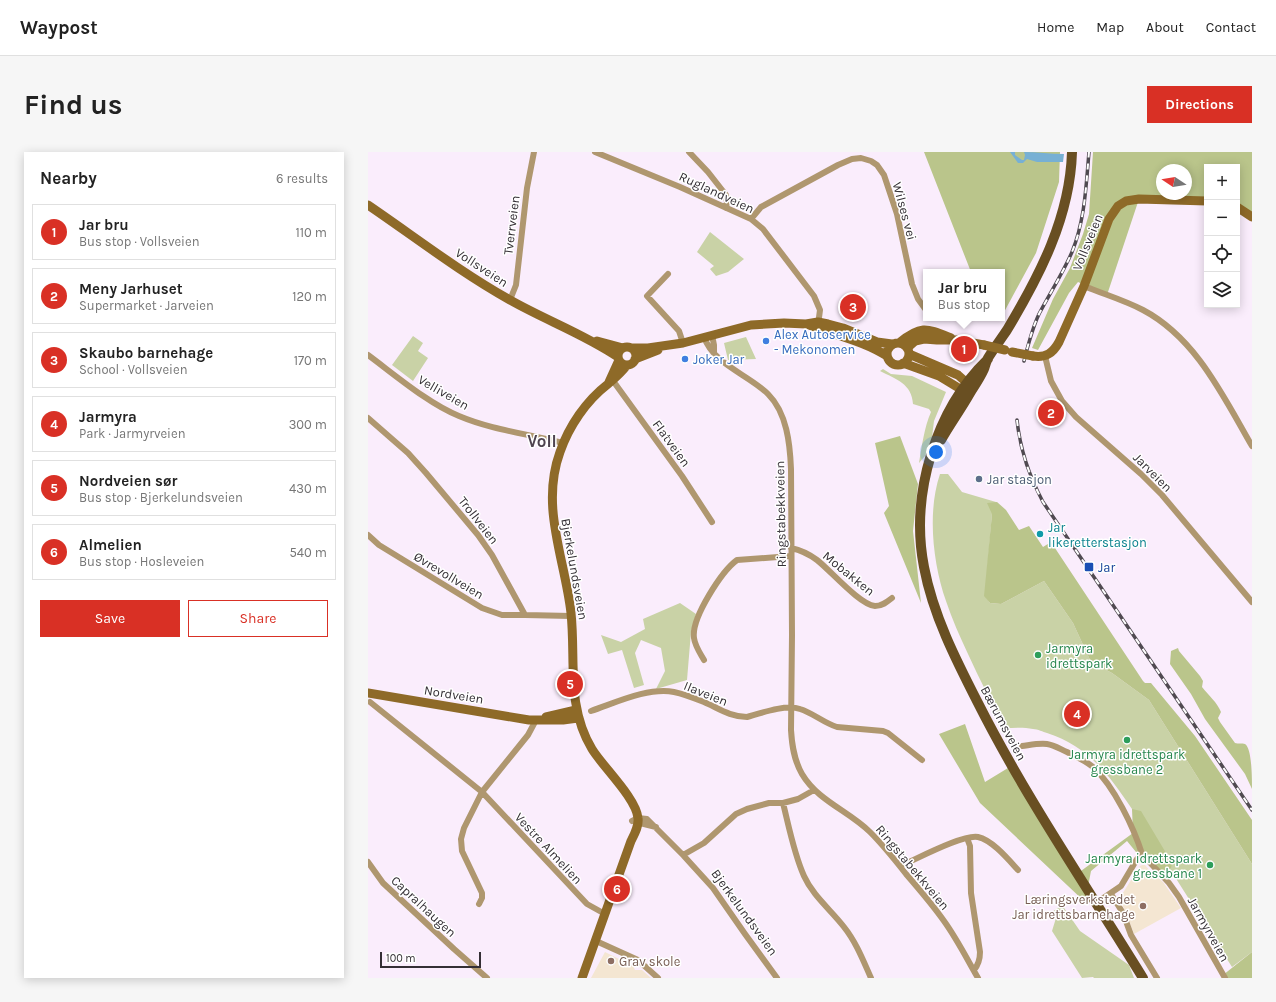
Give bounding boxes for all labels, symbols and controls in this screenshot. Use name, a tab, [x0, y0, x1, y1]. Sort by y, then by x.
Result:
text: Waypost	[20, 17, 98, 39]
text: Home	[1037, 19, 1074, 36]
text: Map	[1096, 19, 1124, 36]
text: About	[1146, 19, 1184, 36]
text: Contact	[1206, 19, 1256, 36]
button: Directions	[1147, 86, 1252, 123]
text: Find us	[24, 88, 123, 121]
north arrow	[1156, 164, 1192, 200]
map controls	[1204, 164, 1240, 308]
button: +	[1204, 164, 1240, 200]
text: Nearby	[40, 168, 97, 188]
street label: Ruglandveien	[677, 169, 757, 216]
text: 6 results	[276, 171, 328, 186]
street label: Wilses vei	[890, 180, 919, 242]
street label: Tverrveien	[500, 194, 523, 256]
button: −	[1204, 200, 1240, 236]
street label: Vollsveien	[1069, 212, 1106, 273]
text: Jar bru	[79, 216, 129, 234]
text: 1	[52, 225, 56, 240]
text: 110 m	[295, 225, 327, 240]
text: Bus stop · Vollsveien	[79, 234, 200, 249]
button: locate	[1204, 236, 1240, 272]
street label: Vollsveien	[453, 245, 511, 290]
popup	[923, 269, 1005, 321]
button: layers	[1204, 272, 1240, 308]
text: Jar bru	[938, 279, 987, 297]
text: Meny Jarhuset	[79, 280, 183, 298]
text: 2	[50, 289, 58, 304]
text: 120 m	[292, 289, 327, 304]
pin: 3	[840, 292, 866, 322]
text: Bus stop	[938, 297, 990, 312]
text: Supermarket · Jarveien	[79, 298, 214, 313]
place label: Alex Autoservice - Mekonomen	[774, 327, 871, 357]
pin: 1	[951, 334, 977, 364]
marker: Alex Autoservice - Mekonomen	[761, 336, 771, 346]
text: Skaubo barnehage	[79, 344, 213, 362]
place label: Joker Jar	[693, 352, 745, 367]
text: 3	[50, 353, 58, 368]
text: 170 m	[294, 353, 327, 368]
marker: Joker Jar	[680, 354, 690, 364]
text: School · Vollsveien	[79, 362, 187, 377]
street label: Velliveien	[416, 372, 472, 413]
pin: 2	[1038, 398, 1064, 428]
text: Jarmyra	[79, 408, 137, 426]
text: 4	[50, 417, 58, 432]
text: 300 m	[289, 417, 327, 432]
street label: Flatveien	[650, 417, 694, 470]
text: Park · Jarmyrveien	[79, 426, 186, 441]
district label: Voll	[527, 431, 557, 451]
your location	[926, 442, 946, 462]
street label: Jarveien	[1130, 450, 1175, 495]
street label: Ringstabekkveien	[772, 461, 789, 567]
text: Nordveien sør	[79, 472, 177, 490]
place label: Jar stasjon	[987, 472, 1052, 487]
marker: Jar stasjon	[974, 474, 984, 484]
text: 5	[50, 481, 58, 496]
text: 430 m	[289, 481, 327, 496]
text: Bus stop · Bjerkelundsveien	[79, 490, 243, 505]
street label: Trollveien	[455, 494, 502, 547]
street label: Bjerkelundsveien	[558, 517, 591, 621]
place label: Jar likeretterstasjon	[1048, 520, 1147, 550]
marker: Jar likeretterstasjon	[1035, 529, 1045, 539]
text: Almelien	[79, 536, 142, 554]
text: 6	[50, 545, 58, 560]
text: 540 m	[289, 545, 327, 560]
street label: Mobakken	[820, 548, 878, 599]
street label: Øvrevollveien	[411, 549, 486, 602]
text: Bus stop · Hosleveien	[79, 554, 204, 569]
place label: Jar	[1098, 560, 1115, 575]
marker: Jar	[1083, 561, 1095, 573]
button: Save	[40, 600, 180, 637]
button: Share	[188, 600, 328, 637]
place label: Jarmyra idrettspark	[1046, 641, 1112, 671]
marker: Jarmyra idrettspark	[1033, 650, 1043, 660]
pin: 5	[557, 669, 583, 699]
street label: Ilaveien	[682, 678, 730, 709]
street label: Nordveien	[423, 682, 485, 707]
street label: Bærumsveien	[978, 683, 1029, 763]
pin: 4	[1064, 699, 1090, 729]
marker: Jarmyra idrettspark gressbane 2	[1122, 735, 1132, 745]
place label: Jarmyra idrettspark gressbane 2	[1069, 747, 1185, 777]
street label: Vestre Almelien	[512, 810, 585, 887]
street label: Ringstabekkveien	[873, 822, 953, 913]
place label: Jarmyra idrettspark gressbane 1	[1085, 851, 1202, 881]
marker: Jarmyra idrettspark gressbane 1	[1205, 860, 1215, 870]
street label: Bjerkelundsveien	[708, 866, 781, 958]
street label: Capralhaugen	[388, 873, 459, 940]
pin: 6	[604, 874, 630, 904]
place label: Læringsverkstedet Jar idrettsbarnehage	[1012, 892, 1135, 922]
street label: Jarmyrveien	[1185, 894, 1232, 964]
marker: Læringsverkstedet Jar idrettsbarnehage	[1138, 901, 1148, 911]
scale bar	[380, 950, 481, 969]
text: 100 m	[386, 952, 416, 965]
place label: Grav skole	[619, 954, 681, 969]
marker: Grav skole	[606, 956, 616, 966]

